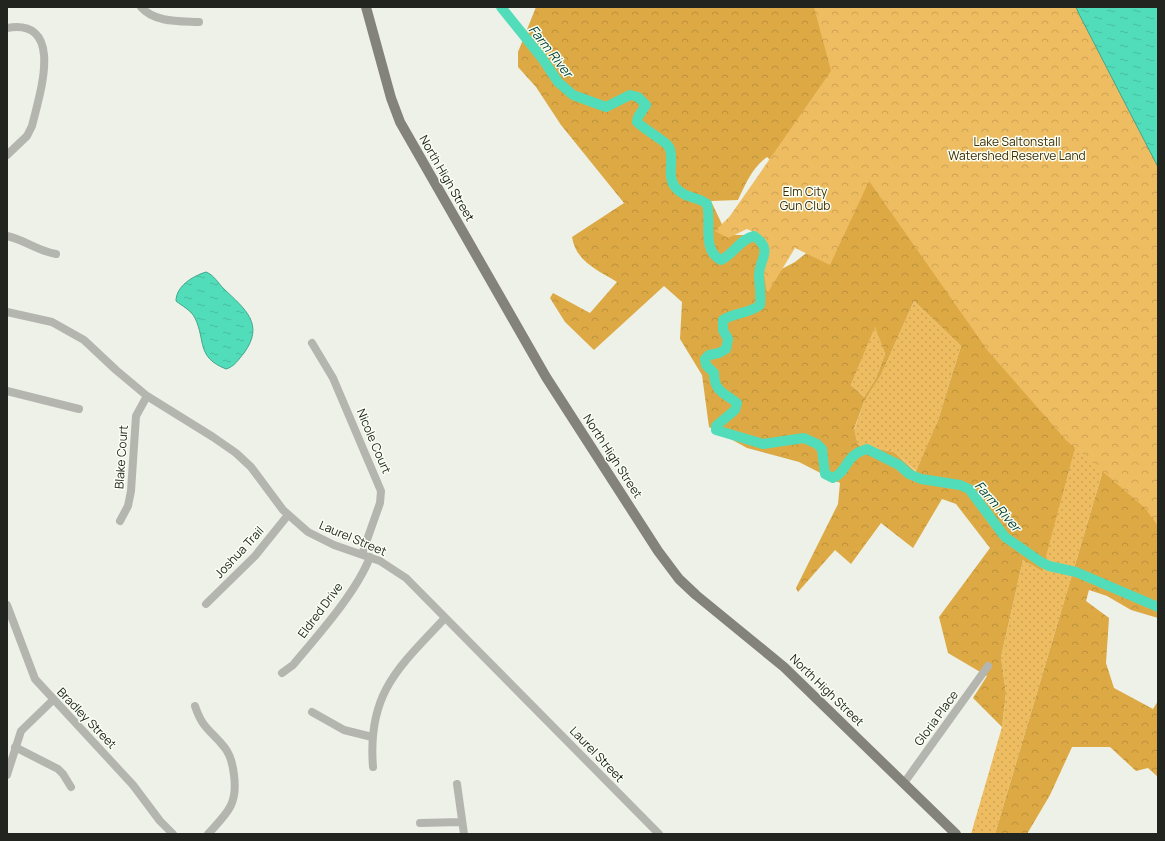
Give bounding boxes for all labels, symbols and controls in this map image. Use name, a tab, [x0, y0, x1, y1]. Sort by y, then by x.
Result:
water label: Farm River	[525, 21, 579, 83]
street label: North High Street	[415, 132, 479, 224]
park label: Lake Saltonstall Watershed Reserve Land	[948, 133, 1086, 164]
park label: Elm City Gun Club	[780, 183, 830, 214]
street label: Nicole Court	[353, 406, 395, 476]
street label: North High Street	[579, 411, 647, 501]
street label: Blake Court	[110, 424, 132, 490]
water label: Farm River	[971, 477, 1027, 537]
street label: Laurel Street	[317, 516, 389, 560]
street label: Joshua Trail	[211, 522, 267, 582]
street label: Eldred Drive	[293, 579, 347, 641]
street label: North High Street	[786, 650, 868, 730]
street label: Bradley Street	[53, 684, 121, 752]
street label: Gloria Place	[910, 687, 962, 749]
street label: Laurel Street	[566, 722, 628, 786]

